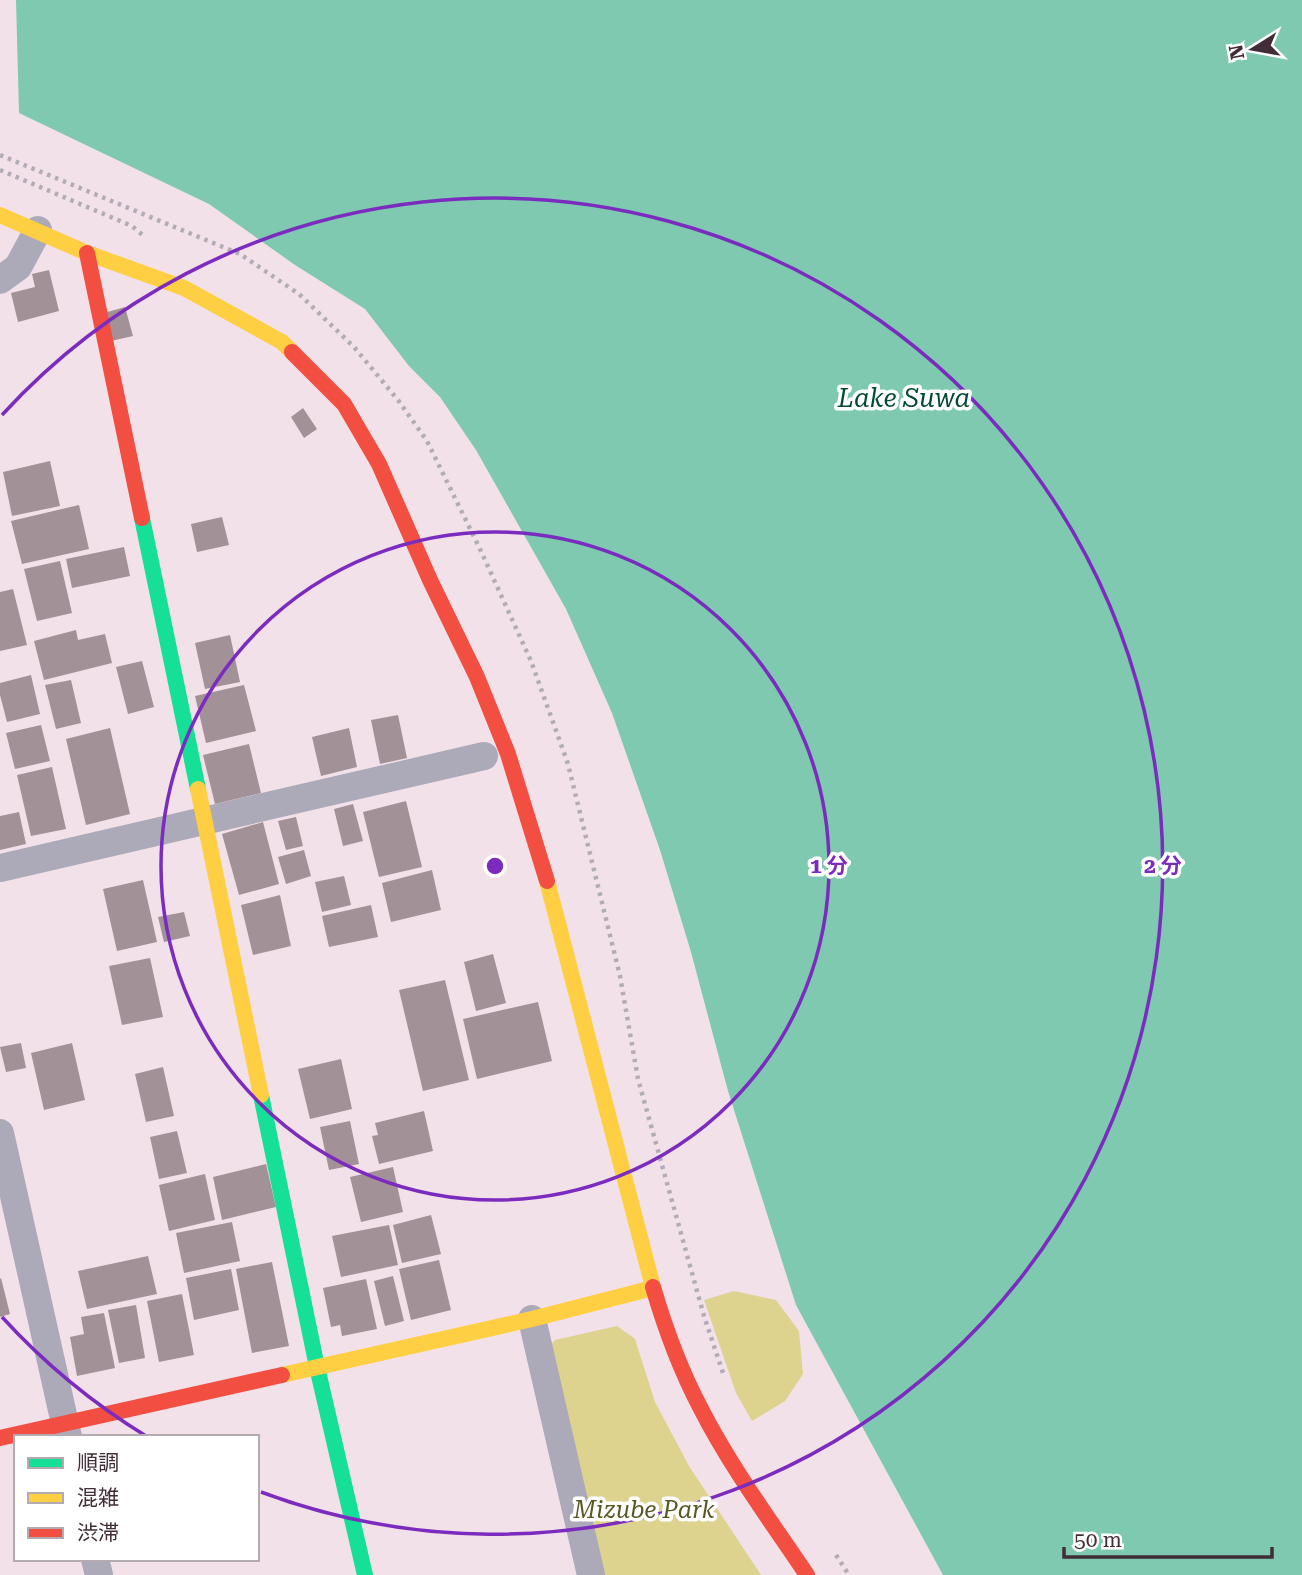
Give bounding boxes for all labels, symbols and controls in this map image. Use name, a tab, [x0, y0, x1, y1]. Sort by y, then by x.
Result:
north arrow	[1218, 14, 1288, 84]
text: N	[1224, 42, 1249, 62]
water label: Lake Suwa	[837, 383, 970, 413]
centre of rings	[483, 854, 507, 878]
text: 1 分	[810, 854, 848, 878]
text: 2 分	[1144, 854, 1182, 878]
legend	[14, 1435, 259, 1561]
text: 順調	[77, 1451, 119, 1475]
text: 混雑	[77, 1486, 119, 1510]
park label: Mizube Park	[572, 1496, 715, 1524]
scale bar	[1064, 1516, 1272, 1560]
text: 渋滞	[77, 1521, 119, 1545]
text: 50 m	[1074, 1528, 1122, 1552]

